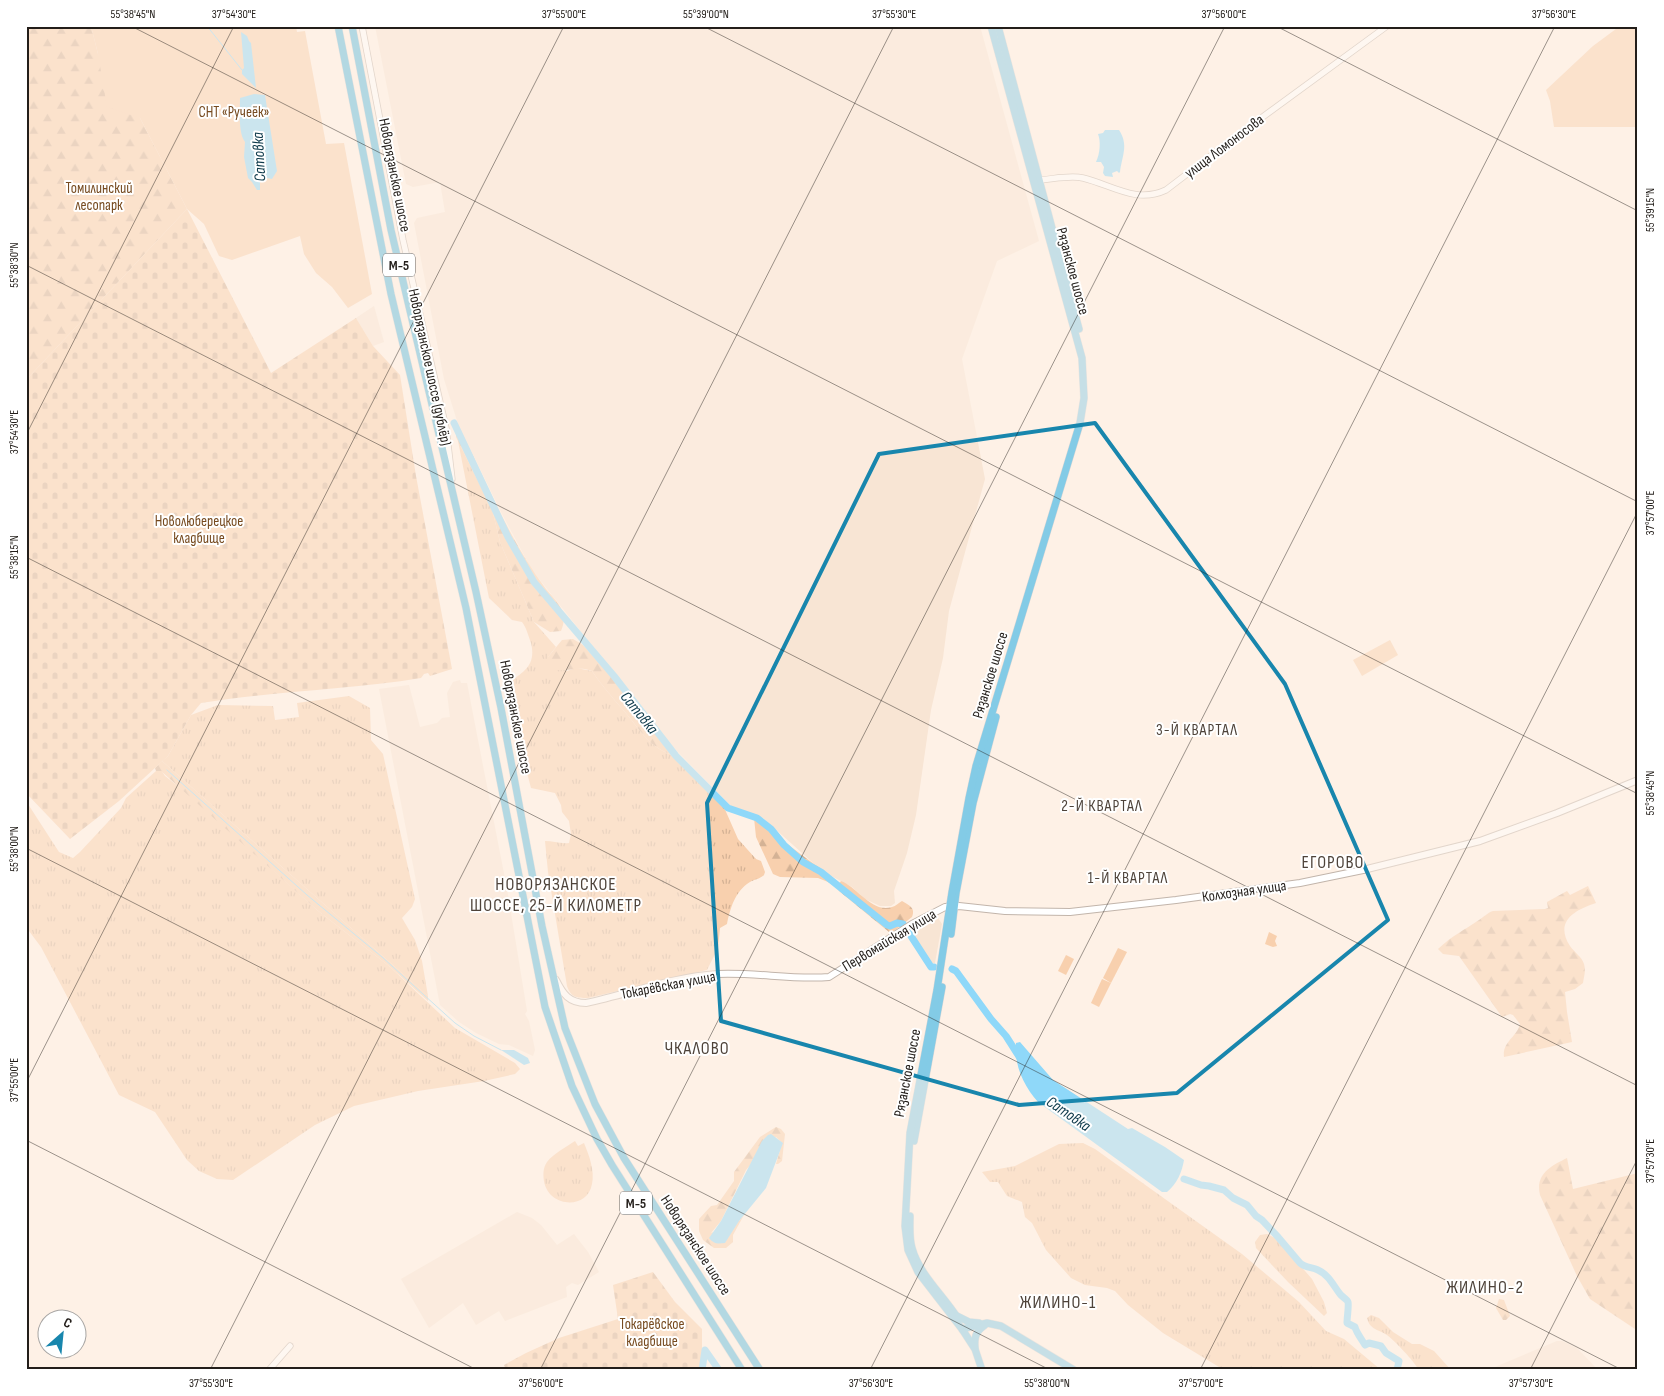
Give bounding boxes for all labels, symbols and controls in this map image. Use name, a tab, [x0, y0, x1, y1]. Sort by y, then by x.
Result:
text: 55°38'45"N	[111, 7, 155, 22]
text: 37°54'30"E	[212, 7, 256, 22]
text: 37°55'00"E	[542, 7, 586, 22]
text: 55°39'00"N	[683, 7, 729, 22]
text: 37°55'30"E	[872, 7, 916, 22]
text: 37°56'00"E	[1202, 7, 1247, 22]
text: 37°56'30"E	[1532, 7, 1576, 22]
park label: СНТ «Ручеёк»	[198, 103, 270, 122]
street label: улица Ломоносова	[1181, 110, 1268, 182]
street label: Новорязанское шоссе	[374, 117, 415, 234]
water label: Сатовка	[249, 131, 270, 182]
park label: Томилинский лесопарк	[66, 179, 132, 215]
text: 55°39'15"N	[1643, 188, 1658, 232]
street label: Рязанское шоссе	[1052, 225, 1093, 317]
text: 55°38'30"N	[7, 242, 22, 288]
road number: М-5	[383, 254, 415, 276]
street label: Новорязанское шоссе (дублёр)	[404, 287, 455, 447]
text: 37°54'30"E	[7, 410, 22, 454]
text: 37°57'00"E	[1643, 491, 1658, 535]
park label: Новолюберецкое кладбище	[155, 512, 243, 548]
text: 55°38'15"N	[7, 535, 22, 579]
street label: Рязанское шоссе	[968, 630, 1013, 721]
street label: Новорязанское шоссе	[495, 659, 536, 776]
water label: Сатовка	[616, 688, 662, 738]
district label: 3-Й КВАРТАЛ	[1156, 721, 1238, 740]
text: 55°38'45"N	[1643, 771, 1658, 815]
district label: 2-Й КВАРТАЛ	[1061, 797, 1143, 816]
text: 55°38'00"N	[7, 826, 22, 872]
district label: ЕГОРОВО	[1302, 852, 1364, 873]
district label: 1-Й КВАРТАЛ	[1088, 869, 1168, 888]
district label: НОВОРЯЗАНСКОЕ ШОССЕ, 25-Й КИЛОМЕТР	[470, 874, 642, 916]
street label: Колхозная улица	[1201, 876, 1288, 907]
street label: Первомайская улица	[839, 905, 940, 976]
street label: Токарёвская улица	[619, 967, 717, 1004]
street label: Рязанское шоссе	[890, 1027, 925, 1119]
district label: ЧКАЛОВО	[664, 1038, 730, 1059]
text: 37°55'00"E	[7, 1058, 22, 1102]
water label: Сатовка	[1042, 1093, 1094, 1136]
text: 37°57'30"E	[1643, 1139, 1658, 1183]
road number: М-5	[620, 1192, 652, 1214]
street label: Новорязанское шоссе	[656, 1192, 735, 1299]
district label: ЖИЛИНО-2	[1446, 1277, 1524, 1298]
district label: ЖИЛИНО-1	[1020, 1292, 1096, 1313]
north arrow	[38, 1308, 88, 1358]
text: С	[61, 1314, 75, 1332]
park label: Токарёвское кладбище	[620, 1315, 684, 1351]
text: 37°55'30"E	[189, 1376, 233, 1391]
text: 37°56'00"E	[519, 1376, 564, 1391]
text: 37°56'30"E	[849, 1376, 893, 1391]
text: 55°38'00"N	[1024, 1376, 1070, 1391]
text: 37°57'00"E	[1179, 1376, 1223, 1391]
text: 37°57'30"E	[1509, 1376, 1553, 1391]

